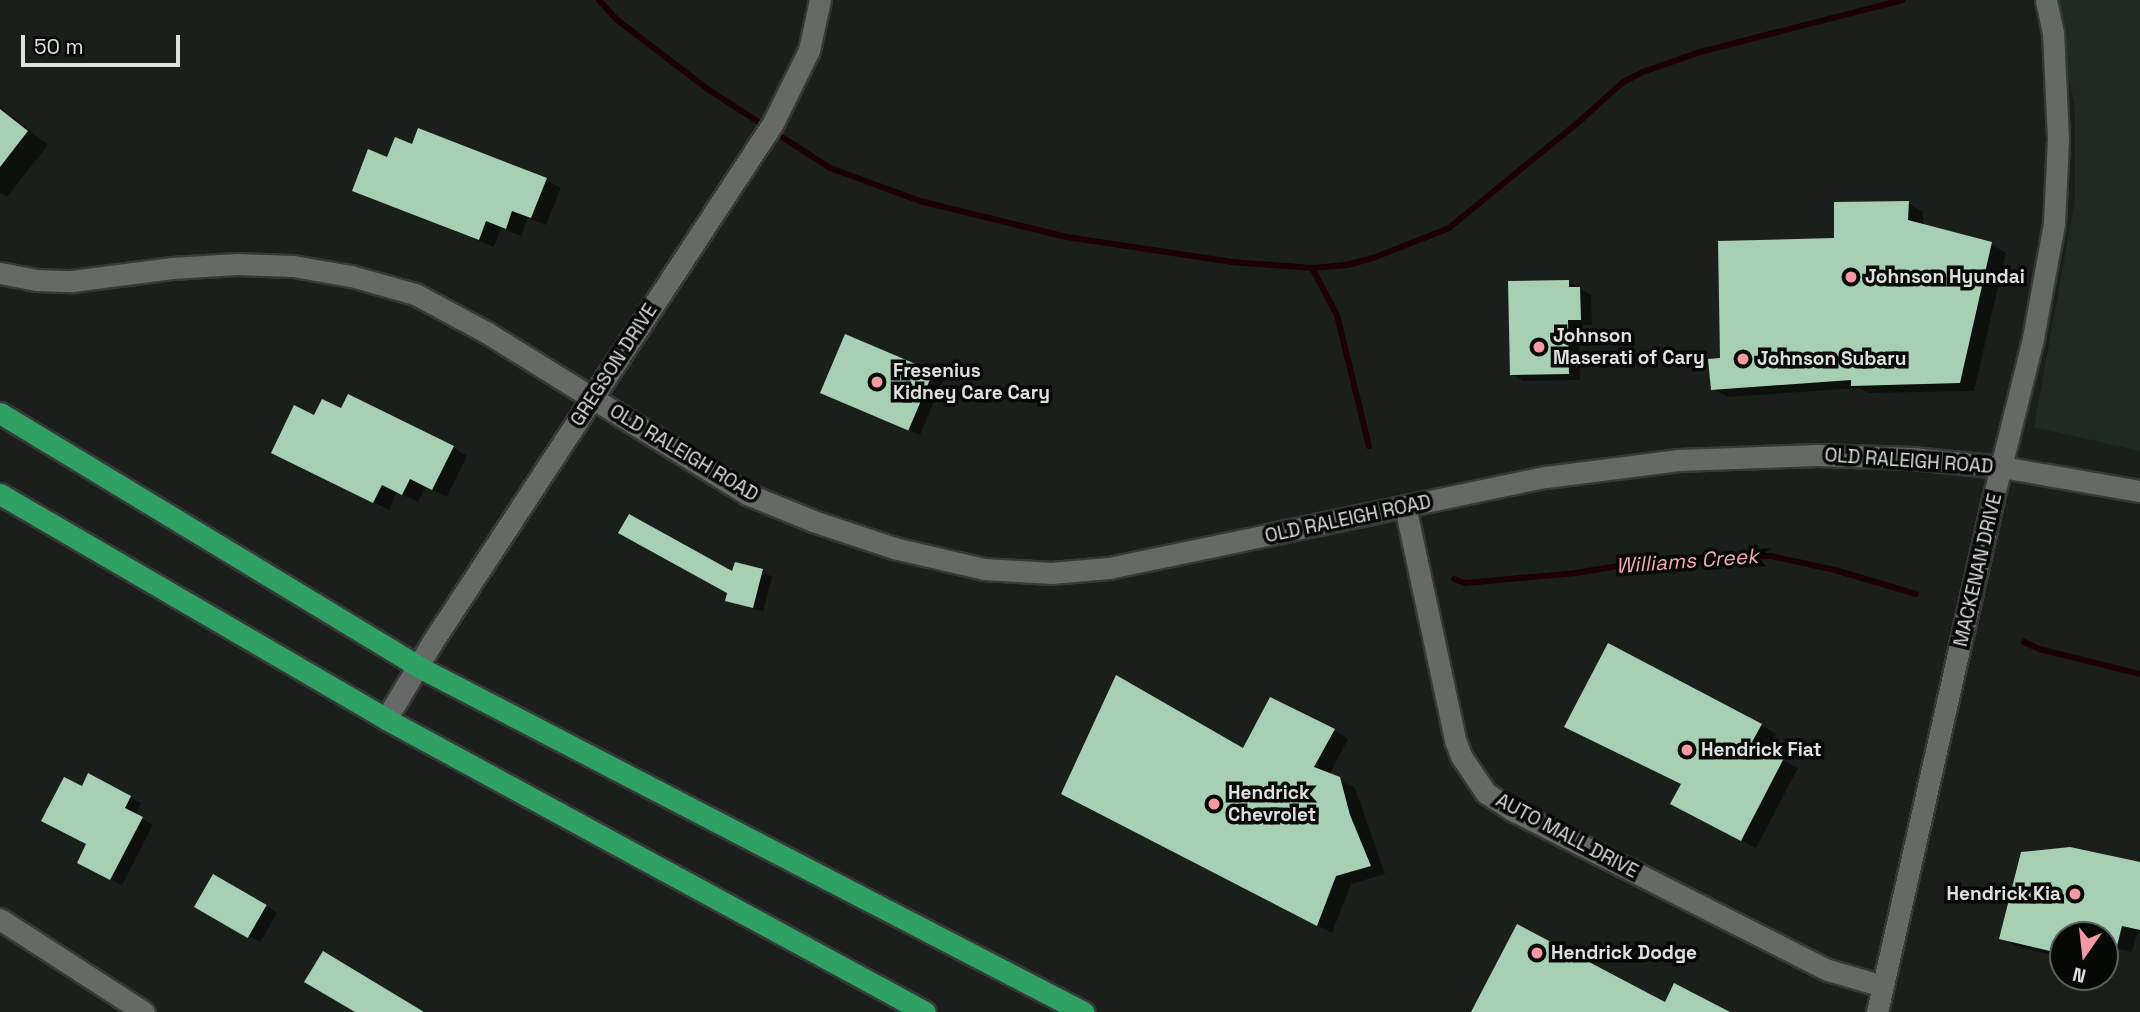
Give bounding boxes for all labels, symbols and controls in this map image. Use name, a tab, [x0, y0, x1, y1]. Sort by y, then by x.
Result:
scale bar	[24, 21, 184, 65]
text: 50 m	[34, 33, 84, 60]
place label: Johnson Hyundai	[1865, 266, 2025, 288]
marker: Johnson Hyundai	[1843, 269, 1859, 285]
street label: GREGSON DRIVE	[566, 300, 662, 430]
place label: Johnson Maserati of Cary	[1553, 325, 1705, 369]
marker: Johnson Maserati of Cary	[1531, 339, 1547, 355]
place label: Johnson Subaru	[1757, 348, 1907, 370]
marker: Johnson Subaru	[1735, 351, 1751, 367]
place label: Fresenius Kidney Care Cary	[893, 360, 1050, 404]
marker: Fresenius Kidney Care Cary	[867, 372, 887, 392]
street label: OLD RALEIGH ROAD	[606, 400, 762, 506]
street label: OLD RALEIGH ROAD	[1824, 444, 1994, 478]
street label: OLD RALEIGH ROAD	[1263, 490, 1433, 548]
street label: MACKENAN DRIVE	[1949, 491, 2007, 649]
water label: Williams Creek	[1615, 543, 1759, 579]
place label: Hendrick Fiat	[1701, 739, 1822, 761]
marker: Hendrick Fiat	[1679, 742, 1695, 758]
place label: Hendrick Chevrolet	[1228, 782, 1316, 826]
street label: AUTO MALL DRIVE	[1492, 789, 1642, 883]
marker: Hendrick Chevrolet	[1206, 796, 1222, 812]
place label: Hendrick Kia	[1947, 883, 2061, 905]
marker: Hendrick Kia	[2067, 886, 2083, 902]
north arrow	[2049, 921, 2119, 991]
place label: Hendrick Dodge	[1551, 942, 1697, 964]
marker: Hendrick Dodge	[1529, 945, 1545, 961]
text: N	[2070, 961, 2088, 989]

